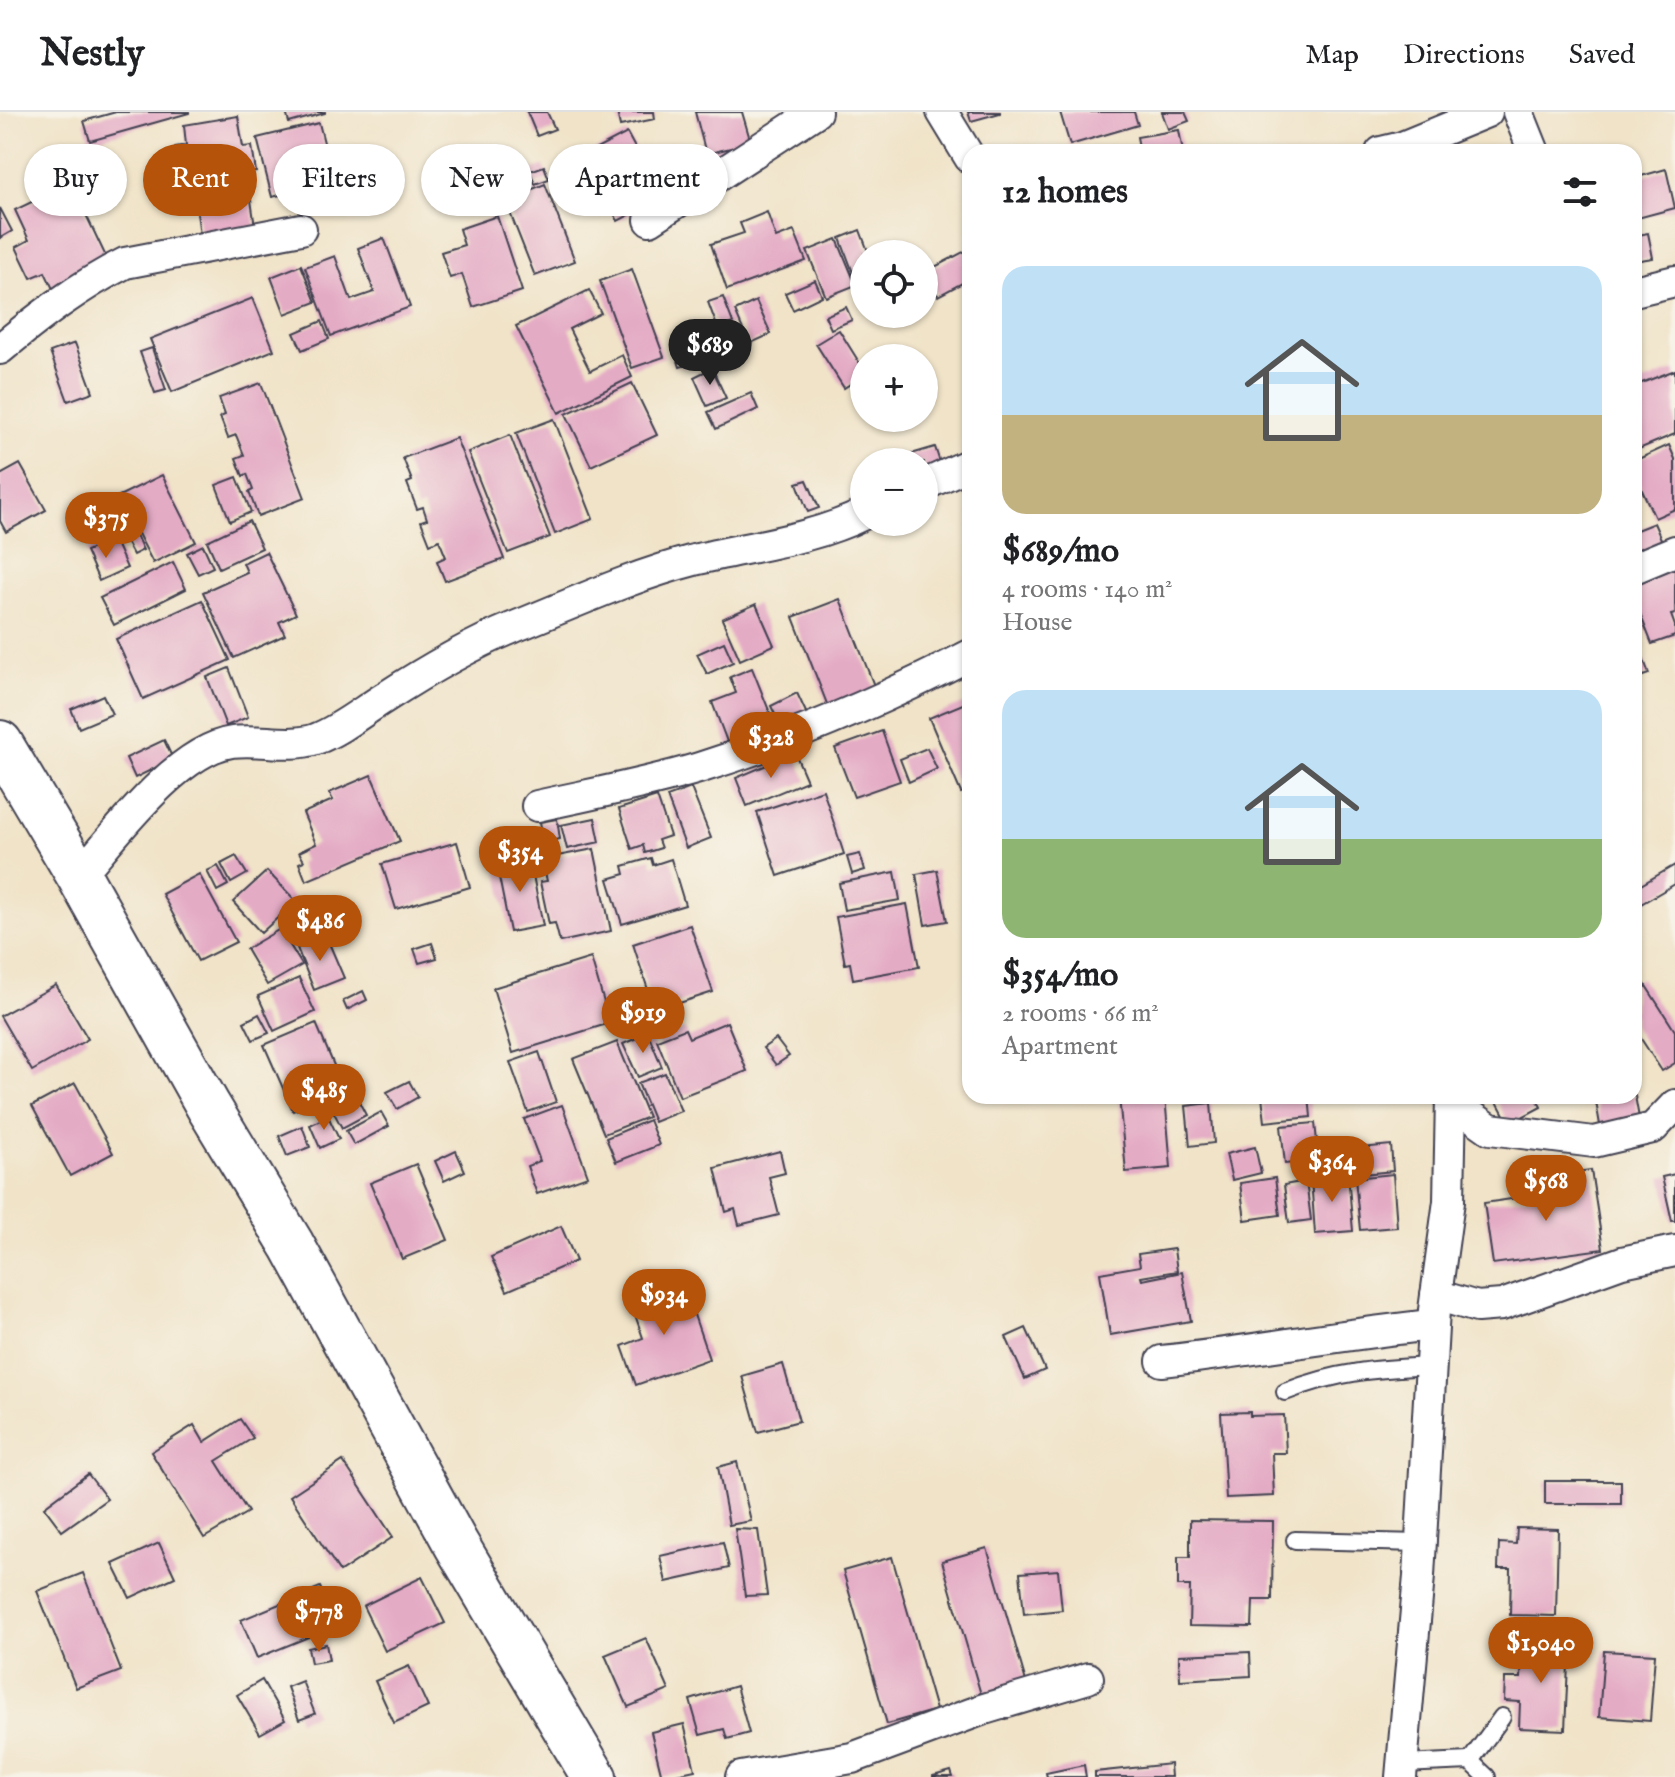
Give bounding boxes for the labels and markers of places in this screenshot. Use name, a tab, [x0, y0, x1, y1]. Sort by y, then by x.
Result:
pin: $689	[663, 319, 757, 387]
pin: $375	[59, 492, 153, 560]
pin: $328	[724, 712, 818, 780]
pin: $354	[473, 826, 567, 894]
pin: $486	[273, 895, 367, 963]
pin: $919	[596, 987, 690, 1055]
pin: $485	[277, 1064, 371, 1132]
pin: $364	[1285, 1136, 1379, 1204]
pin: $568	[1499, 1155, 1593, 1223]
pin: $934	[617, 1269, 711, 1337]
pin: $778	[272, 1586, 366, 1654]
pin: $1,040	[1476, 1617, 1606, 1685]

